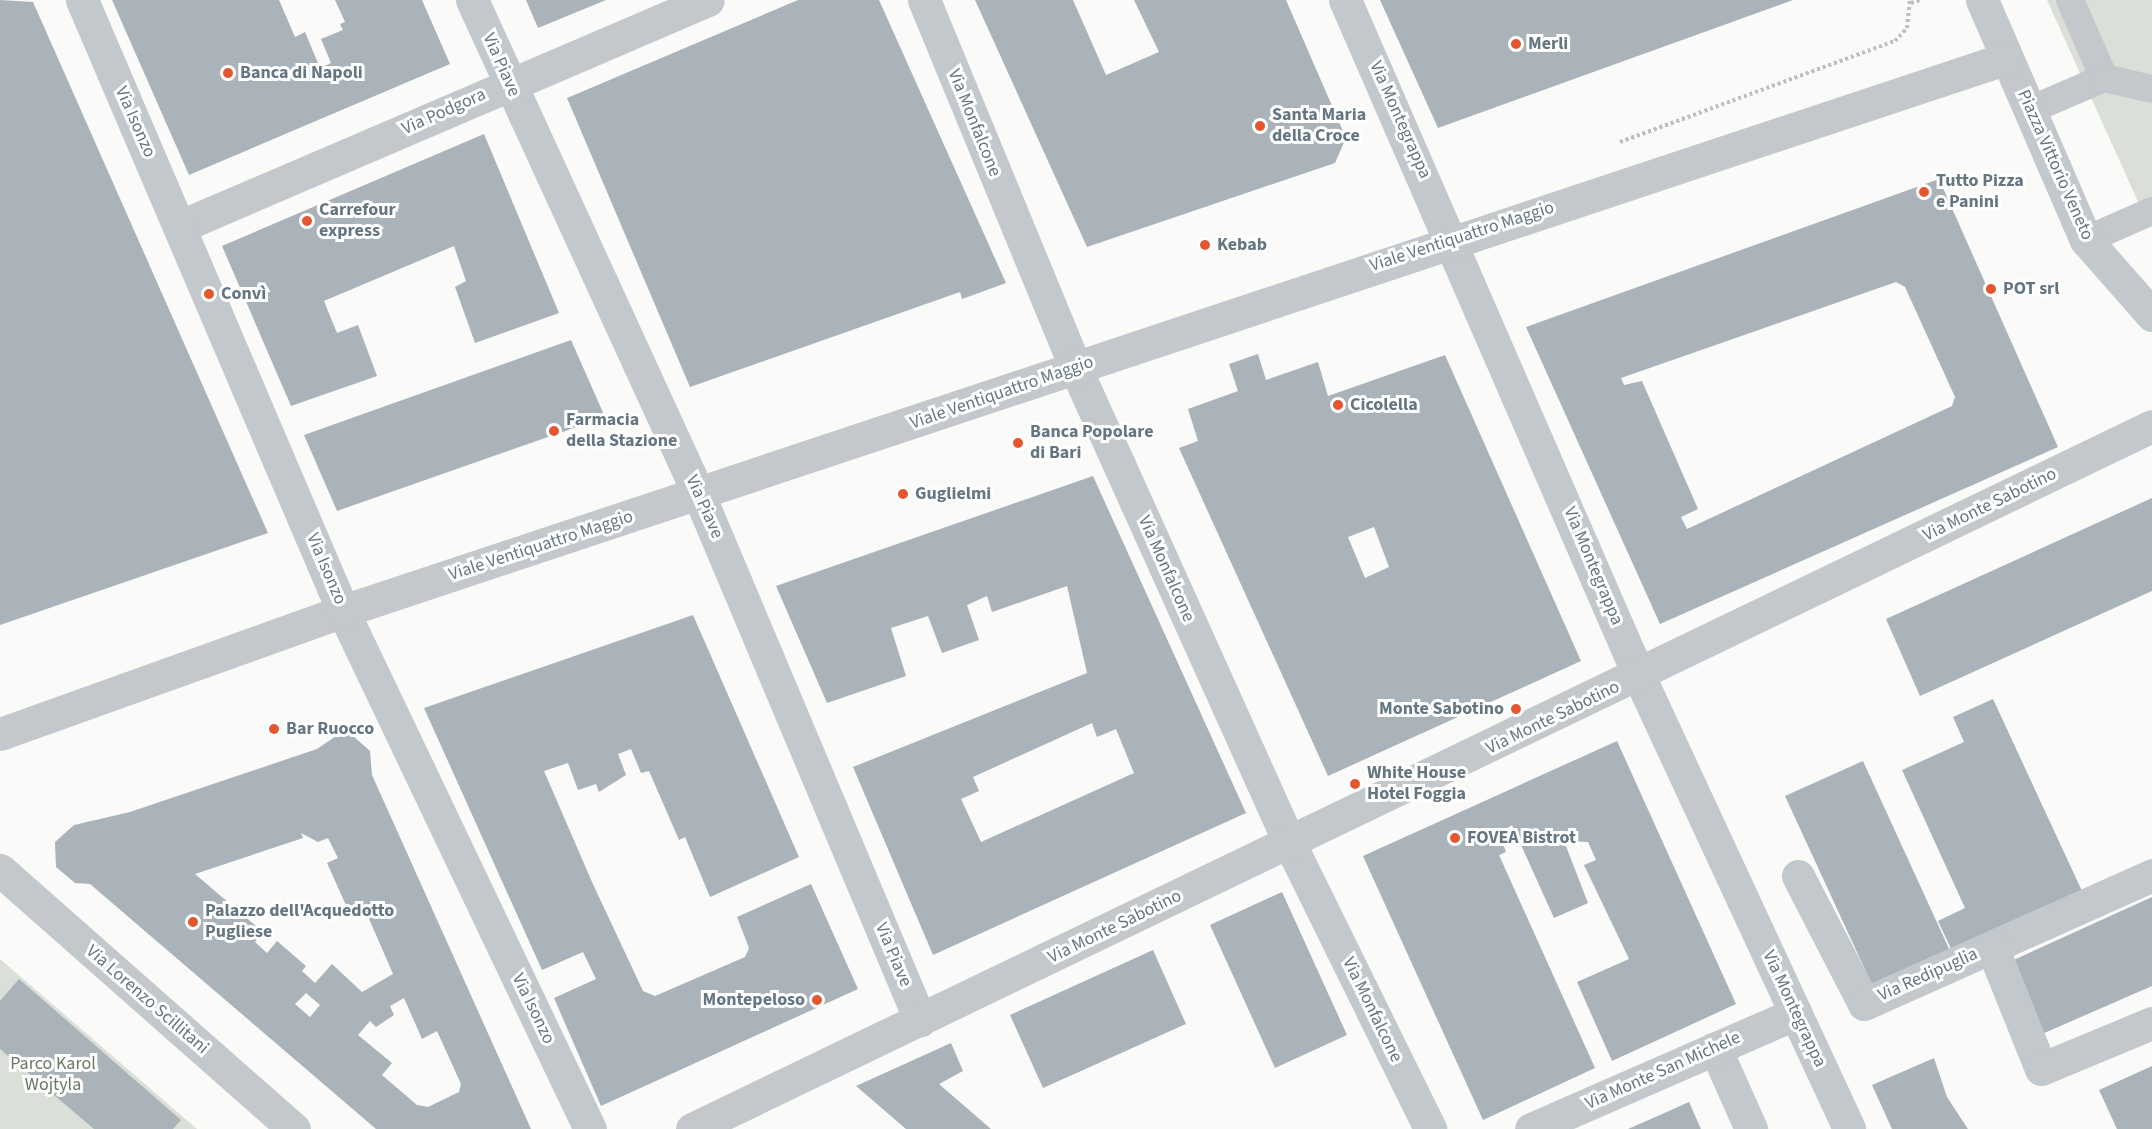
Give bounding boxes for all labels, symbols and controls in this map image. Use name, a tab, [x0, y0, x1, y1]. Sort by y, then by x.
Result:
street label: Via Piave	[477, 30, 525, 100]
place label: Merli	[1528, 33, 1568, 55]
marker: Merli	[1509, 37, 1523, 51]
street label: Via Montegrappa	[1364, 58, 1436, 182]
place label: Banca di Napoli	[240, 62, 363, 84]
marker: Banca di Napoli	[221, 66, 235, 80]
street label: Via Monfalcone	[943, 66, 1005, 180]
street label: Via Isonzo	[110, 83, 160, 161]
street label: Via Podgora	[399, 84, 489, 140]
street label: Piazza Vittorio Veneto	[2012, 86, 2098, 244]
place label: Santa Maria della Croce	[1272, 105, 1366, 148]
marker: Santa Maria della Croce	[1253, 119, 1267, 133]
place label: Tutto Pizza e Panini	[1936, 171, 2024, 213]
marker: Tutto Pizza e Panini	[1917, 185, 1931, 199]
street label: Viale Ventiquattro Maggio	[1367, 197, 1557, 277]
place label: Carrefour express	[319, 200, 396, 242]
marker: Carrefour express	[300, 214, 314, 228]
place label: Kebab	[1217, 234, 1267, 256]
marker: Kebab	[1198, 238, 1212, 252]
place label: POT srl	[2003, 278, 2059, 300]
marker: POT srl	[1984, 282, 1998, 296]
place label: Convì	[221, 283, 266, 305]
marker: Convì	[202, 287, 216, 301]
street label: Viale Ventiquattro Maggio	[907, 351, 1097, 435]
place label: Cicolella	[1350, 394, 1418, 416]
marker: Cicolella	[1331, 398, 1345, 412]
place label: Farmacia della Stazione	[566, 410, 677, 452]
place label: Banca Popolare di Bari	[1030, 422, 1154, 464]
marker: Farmacia della Stazione	[547, 424, 561, 438]
marker: Banca Popolare di Bari	[1011, 436, 1025, 450]
street label: Via Monte Sabotino	[1920, 463, 2060, 547]
street label: Via Piave	[680, 472, 728, 542]
place label: Guglielmi	[915, 483, 991, 505]
marker: Guglielmi	[896, 487, 910, 501]
street label: Via Montegrappa	[1558, 504, 1628, 628]
street label: Viale Ventiquattro Maggio	[446, 506, 636, 586]
street label: Via Monfalcone	[1133, 513, 1199, 625]
street label: Via Isonzo	[301, 530, 351, 608]
street label: Via Monte Sabotino	[1483, 676, 1623, 760]
place label: Monte Sabotino	[1379, 698, 1504, 720]
marker: Monte Sabotino	[1509, 702, 1523, 716]
place label: Bar Ruocco	[286, 718, 374, 740]
marker: Bar Ruocco	[267, 722, 281, 736]
place label: White House Hotel Foggia	[1367, 763, 1466, 806]
marker: White House Hotel Foggia	[1348, 777, 1362, 791]
place label: FOVEA Bistrot	[1467, 827, 1576, 849]
marker: FOVEA Bistrot	[1448, 831, 1462, 845]
street label: Via Monte Sabotino	[1045, 885, 1185, 969]
place label: Palazzo dell'Acquedotto Pugliese	[205, 901, 394, 944]
marker: Palazzo dell'Acquedotto Pugliese	[186, 915, 200, 929]
street label: Via Piave	[870, 920, 916, 990]
street label: Via Lorenzo Scillitani	[81, 941, 213, 1059]
street label: Via Redipuglia	[1875, 943, 1981, 1007]
street label: Via Montegrappa	[1758, 947, 1830, 1071]
street label: Via Monfalcone	[1337, 954, 1407, 1066]
street label: Via Isonzo	[507, 970, 559, 1048]
place label: Montepeloso	[702, 989, 805, 1011]
marker: Montepeloso	[810, 993, 824, 1007]
street label: Via Monte San Michele	[1582, 1027, 1744, 1115]
park label: Parco Karol Wojtyla	[10, 1054, 96, 1096]

